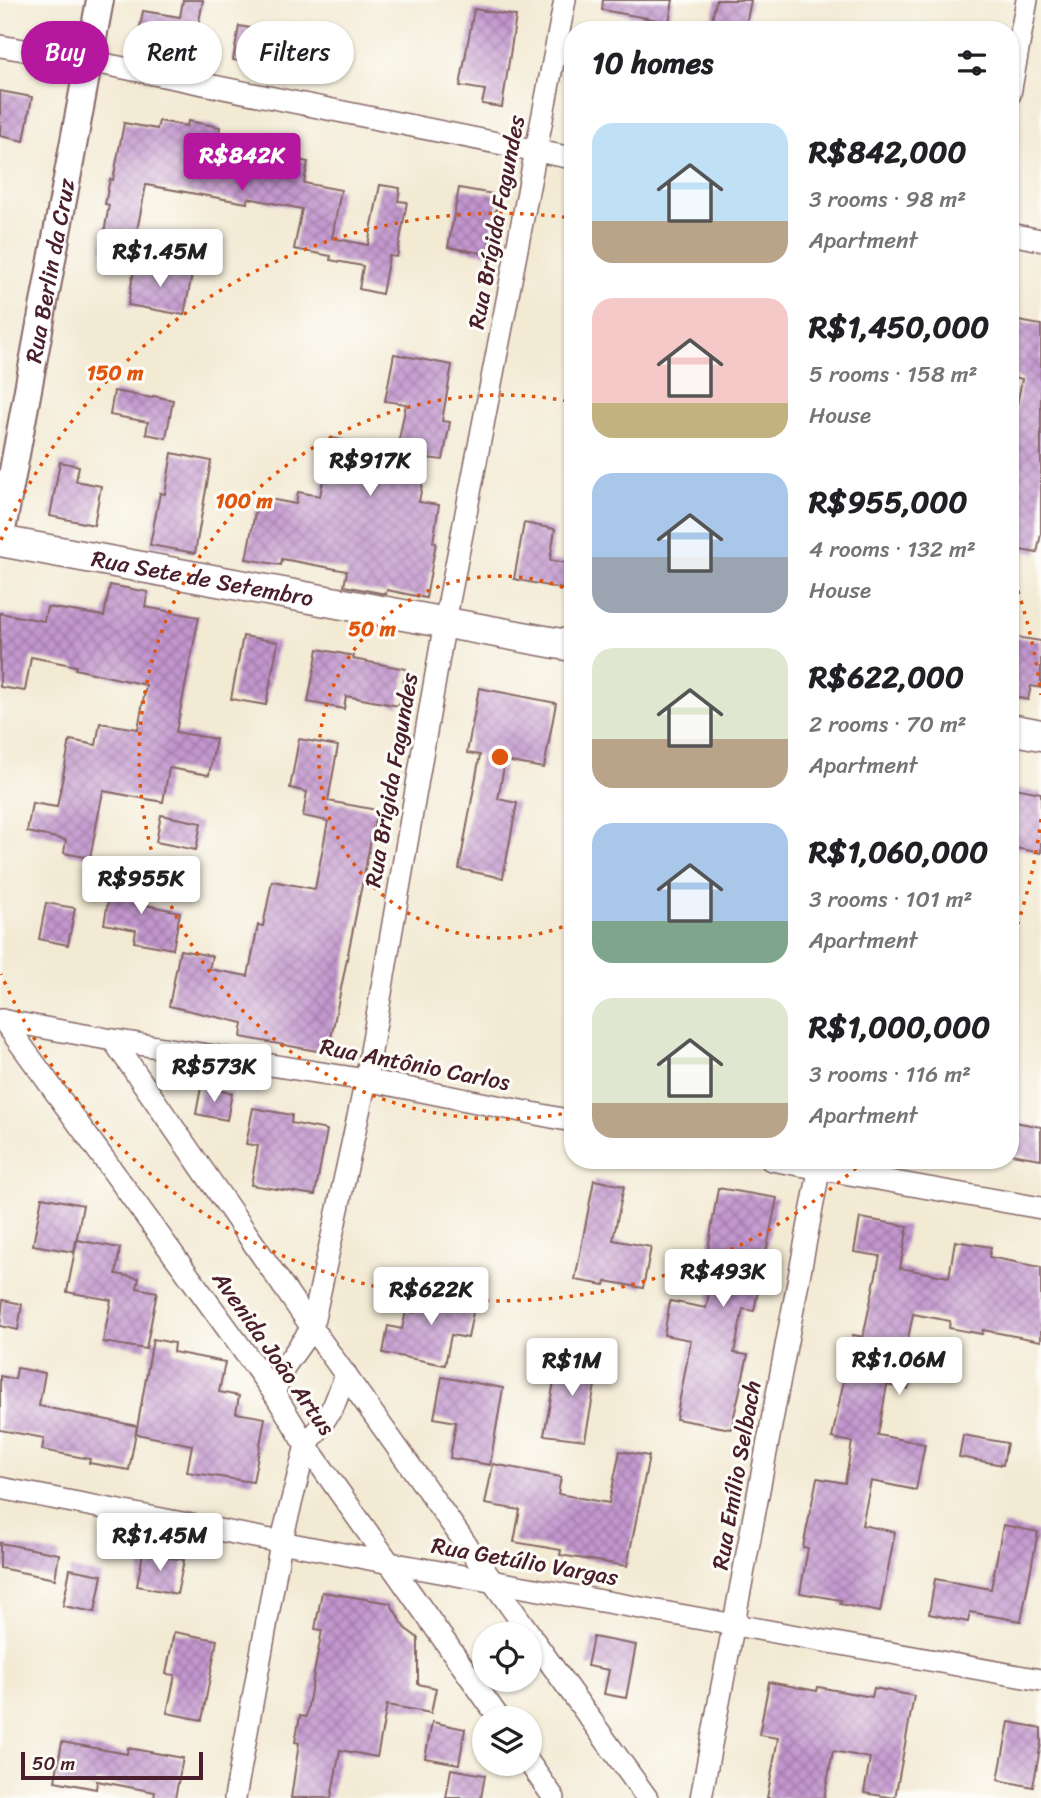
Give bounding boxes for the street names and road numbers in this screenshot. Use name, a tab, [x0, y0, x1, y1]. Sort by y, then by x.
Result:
street label: Rua Brígida Fagundes	[456, 111, 537, 332]
street label: Rua Berlin da Cruz	[13, 175, 88, 366]
street label: Rua Sete de Setembro	[88, 538, 317, 619]
street label: Rua Brígida Fagundes	[352, 669, 431, 890]
street label: Rua Antônio Carlos	[316, 1026, 514, 1103]
street label: Avenida João Artus	[201, 1261, 346, 1445]
street label: Rua Emílio Selbach	[700, 1377, 773, 1573]
street label: Rua Getúlio Vargas	[428, 1525, 622, 1598]

